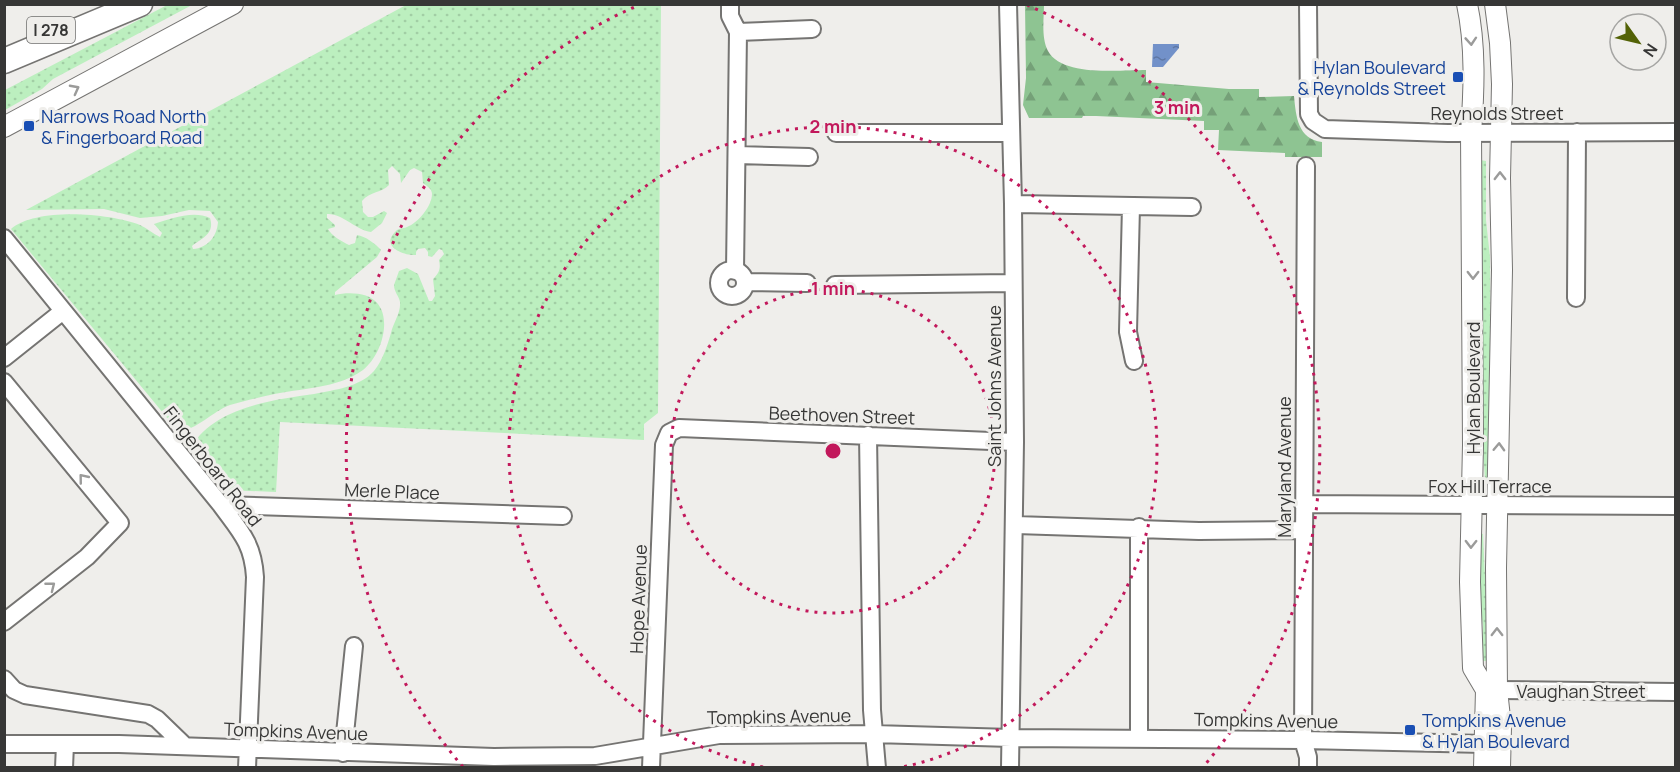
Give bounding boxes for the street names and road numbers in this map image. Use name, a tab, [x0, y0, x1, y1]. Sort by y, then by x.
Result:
road number: I 278	[27, 17, 75, 43]
street label: Reynolds Street	[1430, 101, 1564, 125]
street label: Saint Johns Avenue	[982, 305, 1006, 467]
street label: Hylan Boulevard	[1461, 322, 1485, 454]
street label: Maryland Avenue	[1272, 396, 1296, 538]
street label: Beethoven Street	[768, 400, 916, 430]
street label: Fingerboard Road	[159, 401, 267, 531]
street label: Fox Hill Terrace	[1428, 474, 1552, 498]
street label: Merle Place	[344, 477, 440, 505]
street label: Hope Avenue	[624, 544, 652, 654]
street label: Vaughan Street	[1516, 679, 1646, 703]
street label: Tompkins Avenue	[707, 703, 851, 729]
street label: Tompkins Avenue	[1194, 707, 1338, 733]
street label: Tompkins Avenue	[223, 716, 369, 746]

